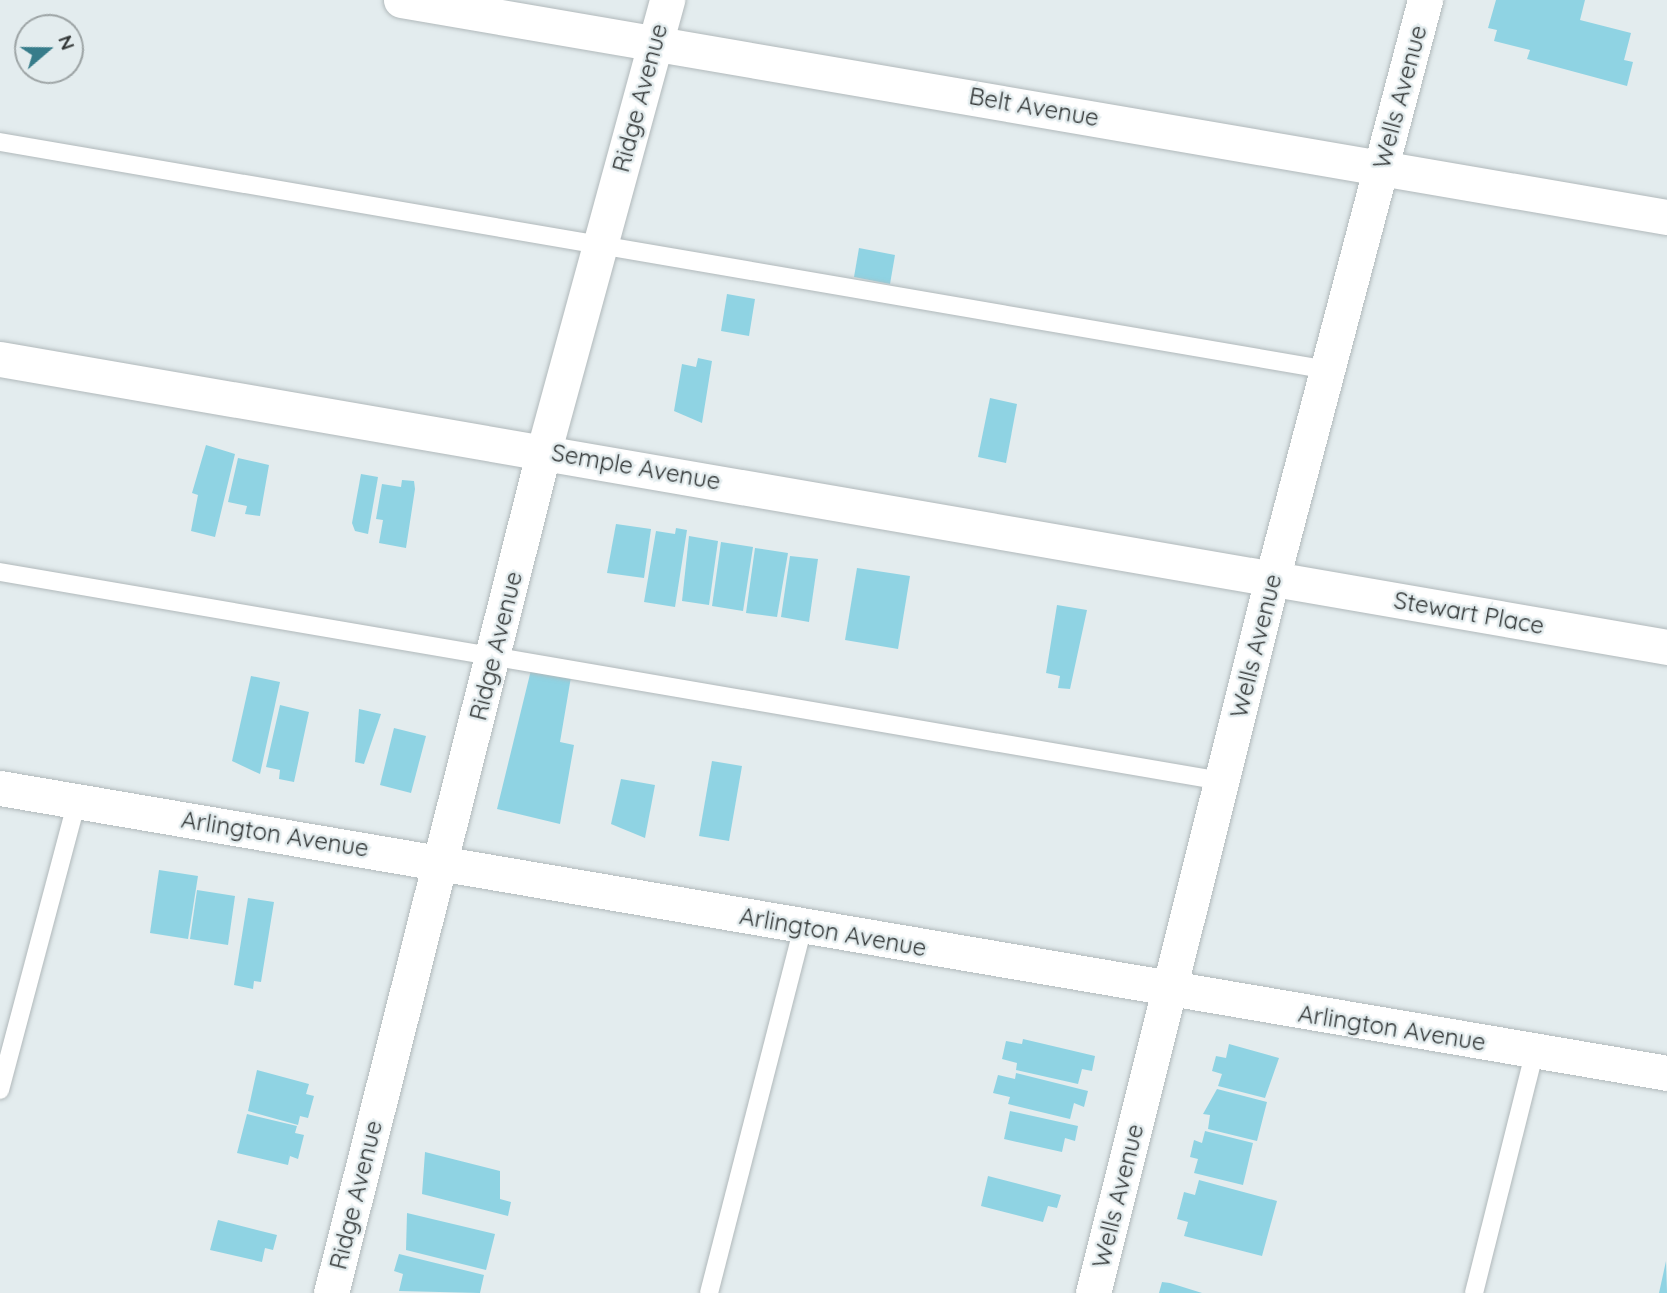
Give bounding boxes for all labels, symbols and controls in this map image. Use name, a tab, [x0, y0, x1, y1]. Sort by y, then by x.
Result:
north arrow	[14, 14, 84, 84]
street label: Ridge Avenue	[606, 21, 674, 175]
street label: Wells Avenue	[1367, 22, 1433, 172]
text: N	[53, 32, 81, 53]
street label: Belt Avenue	[967, 81, 1101, 133]
street label: Semple Avenue	[549, 438, 723, 496]
street label: Ridge Avenue	[464, 569, 528, 723]
street label: Wells Avenue	[1224, 571, 1288, 721]
street label: Stewart Place	[1392, 586, 1546, 640]
street label: Arlington Avenue	[179, 805, 371, 863]
street label: Arlington Avenue	[737, 901, 929, 963]
street label: Arlington Avenue	[1296, 999, 1488, 1057]
street label: Ridge Avenue	[324, 1118, 388, 1272]
street label: Wells Avenue	[1086, 1121, 1150, 1271]

